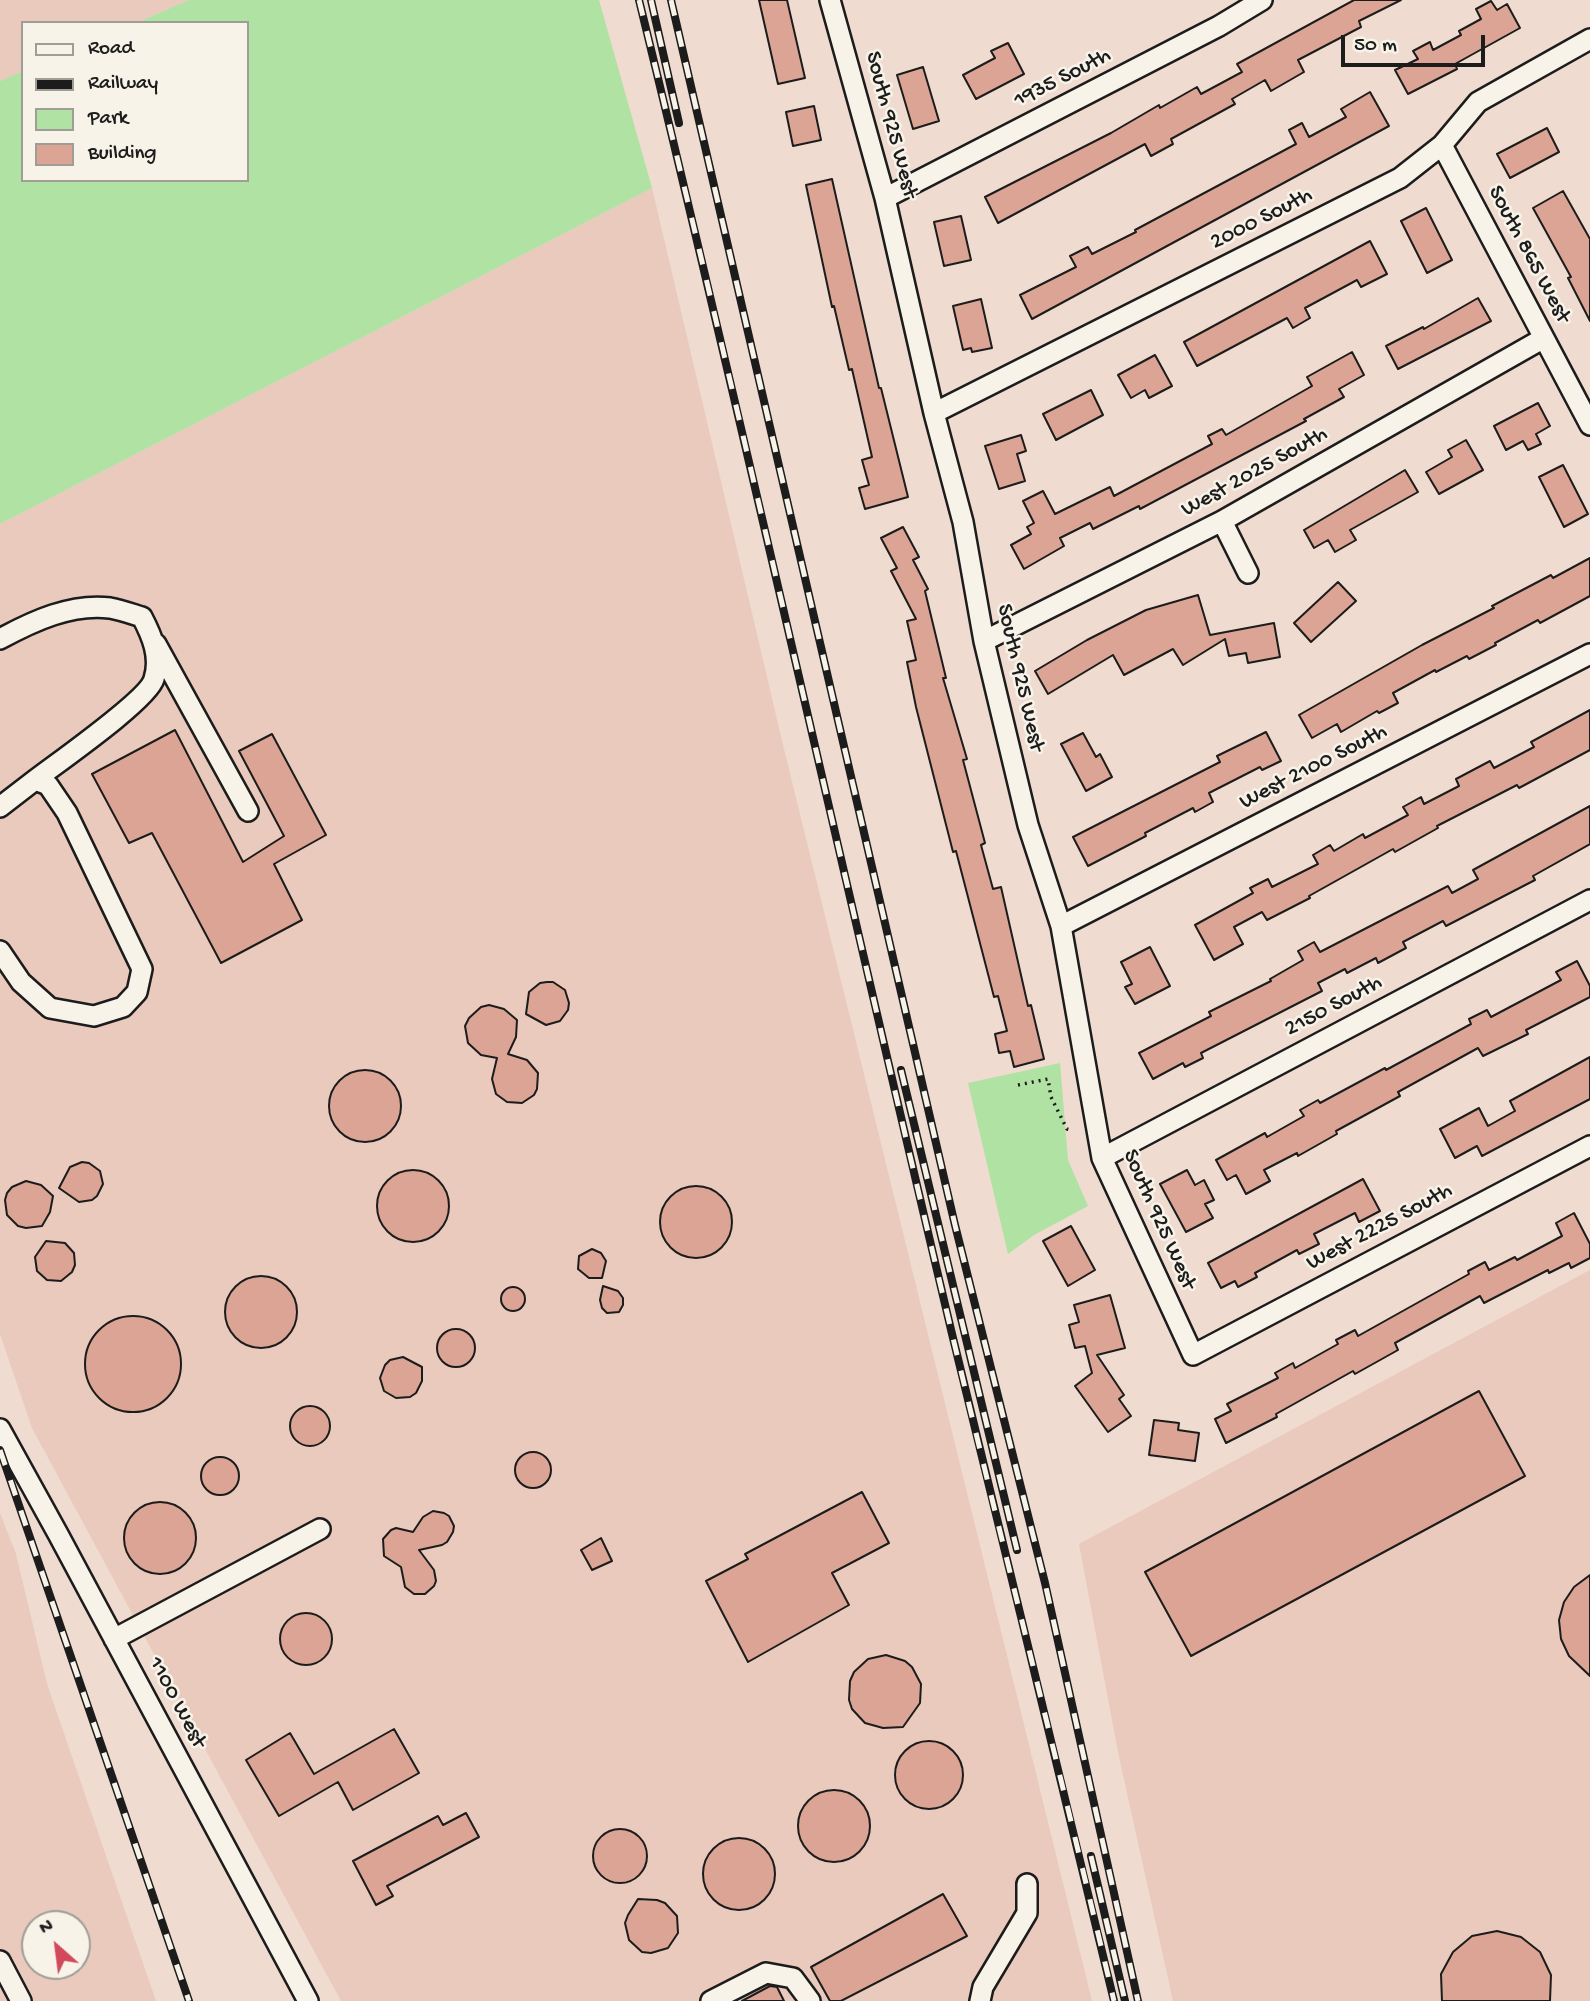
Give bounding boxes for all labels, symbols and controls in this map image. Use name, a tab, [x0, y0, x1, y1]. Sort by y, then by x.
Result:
legend	[21, 21, 248, 182]
scale bar	[1345, 21, 1488, 65]
text: 50 m	[1354, 34, 1397, 59]
text: Road	[88, 37, 134, 62]
street label: 1935 South	[1010, 43, 1116, 115]
street label: South 925 West	[857, 49, 923, 201]
text: Railway	[88, 72, 158, 97]
text: Park	[88, 107, 128, 132]
text: Building	[88, 142, 157, 167]
street label: 2000 South	[1206, 182, 1318, 258]
street label: South 865 West	[1480, 182, 1576, 328]
street label: West 2025 South	[1177, 421, 1333, 525]
street label: South 925 West	[989, 602, 1049, 754]
street label: West 2100 South	[1236, 719, 1392, 817]
street label: 2150 South	[1281, 970, 1387, 1044]
street label: South 925 West	[1115, 1146, 1201, 1294]
street label: West 2225 South	[1302, 1178, 1458, 1278]
street label: 1100 West	[140, 1653, 212, 1753]
north arrow	[21, 1910, 91, 1980]
text: N	[36, 1915, 58, 1941]

